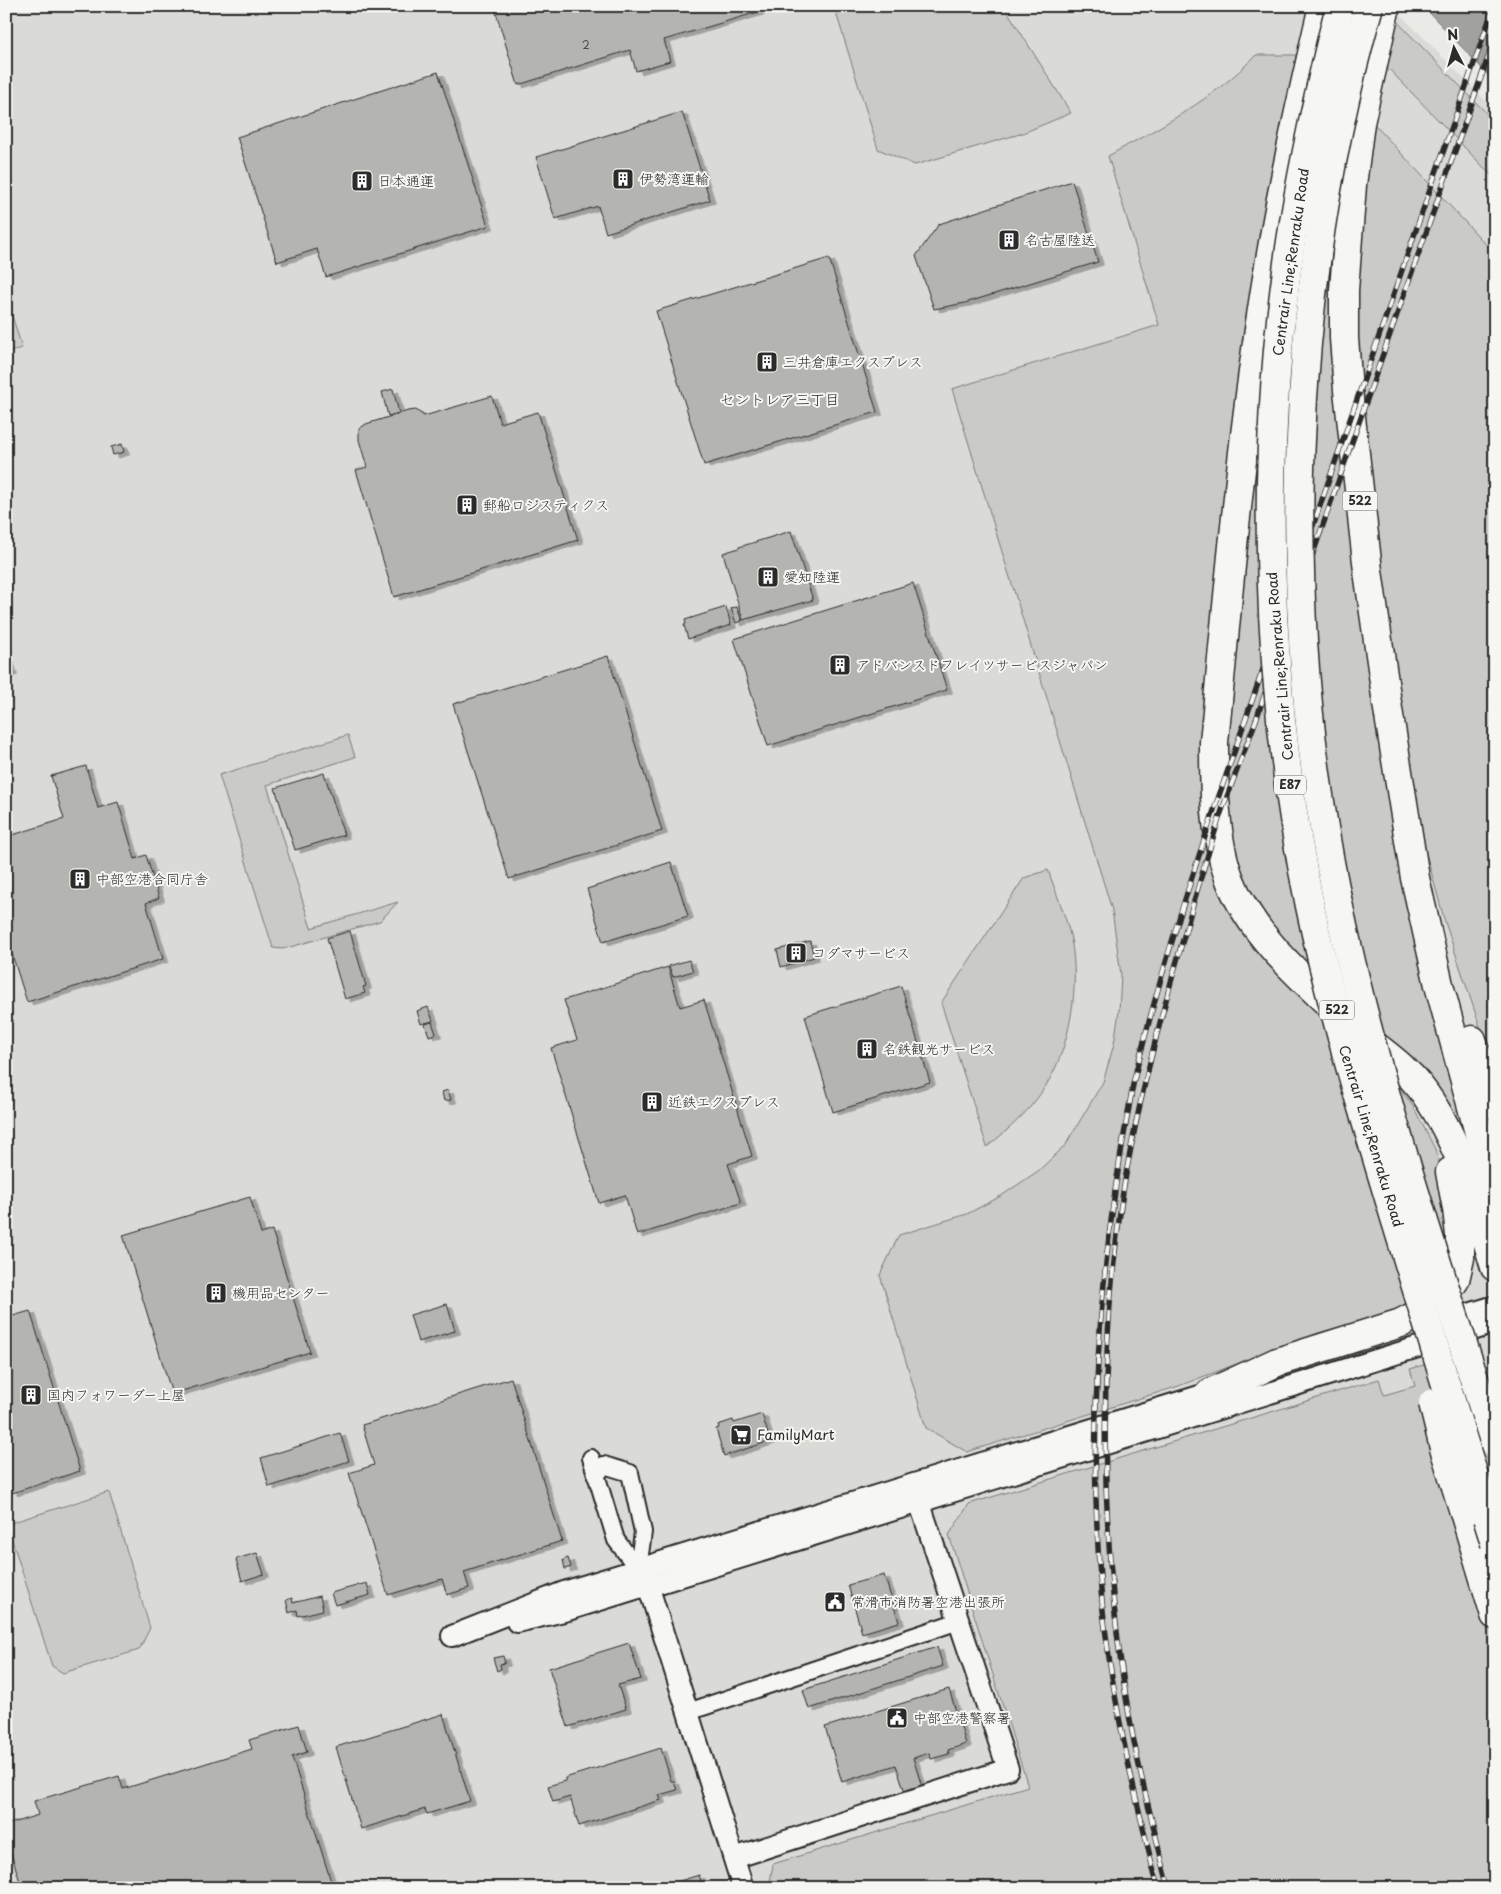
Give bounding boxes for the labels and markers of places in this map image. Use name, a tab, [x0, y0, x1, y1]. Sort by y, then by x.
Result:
building icon: 伊勢湾運輸	[611, 167, 635, 191]
place label: 伊勢湾運輸	[639, 168, 709, 189]
building icon: 日本通運	[350, 169, 374, 193]
place label: 日本通運	[378, 170, 434, 191]
building icon: 名古屋陸送	[997, 228, 1021, 252]
place label: 名古屋陸送	[1025, 229, 1095, 250]
building icon: 三井倉庫エクスプレス	[755, 350, 779, 374]
place label: 三井倉庫エクスプレス	[783, 351, 923, 372]
building icon: 郵船ロジスティクス	[455, 493, 479, 517]
place label: 郵船ロジスティクス	[483, 494, 609, 515]
building icon: 愛知陸運	[756, 565, 780, 589]
place label: 愛知陸運	[784, 566, 840, 587]
building icon: アドバンスドフレイツサービスジャパン	[828, 653, 852, 677]
place label: アドバンスドフレイツサービスジャパン	[856, 654, 1108, 675]
building icon: 中部空港合同庁舎	[68, 867, 92, 891]
place label: 中部空港合同庁舎	[96, 868, 208, 889]
building icon: コダマサービス	[784, 941, 808, 965]
place label: コダマサービス	[812, 942, 910, 963]
building icon: 名鉄観光サービス	[855, 1037, 879, 1061]
place label: 名鉄観光サービス	[883, 1038, 995, 1059]
building icon: 近鉄エクスプレス	[640, 1090, 664, 1114]
place label: 近鉄エクスプレス	[668, 1091, 780, 1112]
building icon: 機用品センター	[204, 1281, 228, 1305]
place label: 機用品センター	[232, 1282, 329, 1303]
building icon: 国内フォワーダー上屋	[19, 1383, 43, 1407]
place label: 国内フォワーダー上屋	[47, 1384, 185, 1405]
supermarket icon: FamilyMart	[729, 1423, 753, 1447]
place label: FamilyMart	[757, 1424, 835, 1445]
public building icon: 常滑市消防署空港出張所	[823, 1590, 847, 1614]
place label: 常滑市消防署空港出張所	[851, 1591, 1005, 1612]
public building icon: 中部空港警察署	[885, 1706, 909, 1730]
place label: 中部空港警察署	[913, 1707, 1011, 1728]

